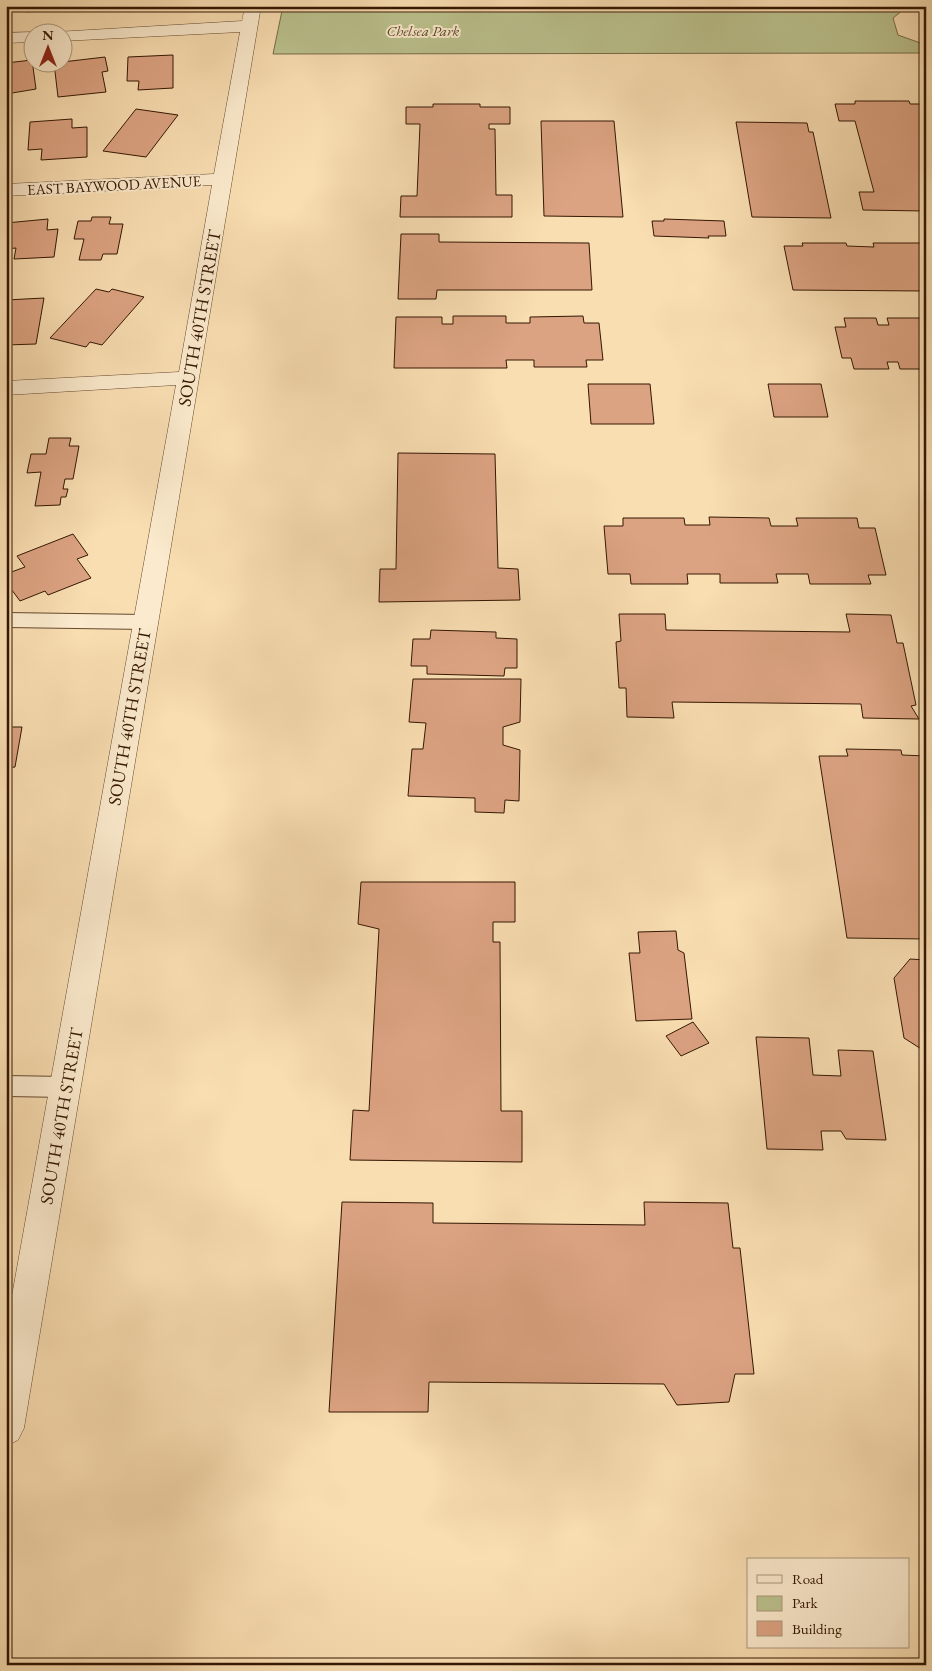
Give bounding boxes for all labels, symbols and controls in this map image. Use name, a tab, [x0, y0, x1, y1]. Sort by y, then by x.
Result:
park label: Chelsea Park	[387, 21, 460, 40]
north arrow	[22, 22, 72, 72]
text: N	[42, 26, 54, 44]
street label: EAST BAYWOOD AVENUE	[26, 171, 202, 199]
street label: SOUTH 40TH STREET	[172, 227, 226, 408]
street label: SOUTH 40TH STREET	[102, 626, 156, 807]
street label: SOUTH 40TH STREET	[34, 1025, 88, 1206]
legend	[747, 1558, 910, 1648]
text: Road	[792, 1569, 824, 1588]
text: Park	[792, 1593, 819, 1612]
text: Building	[792, 1619, 842, 1638]

